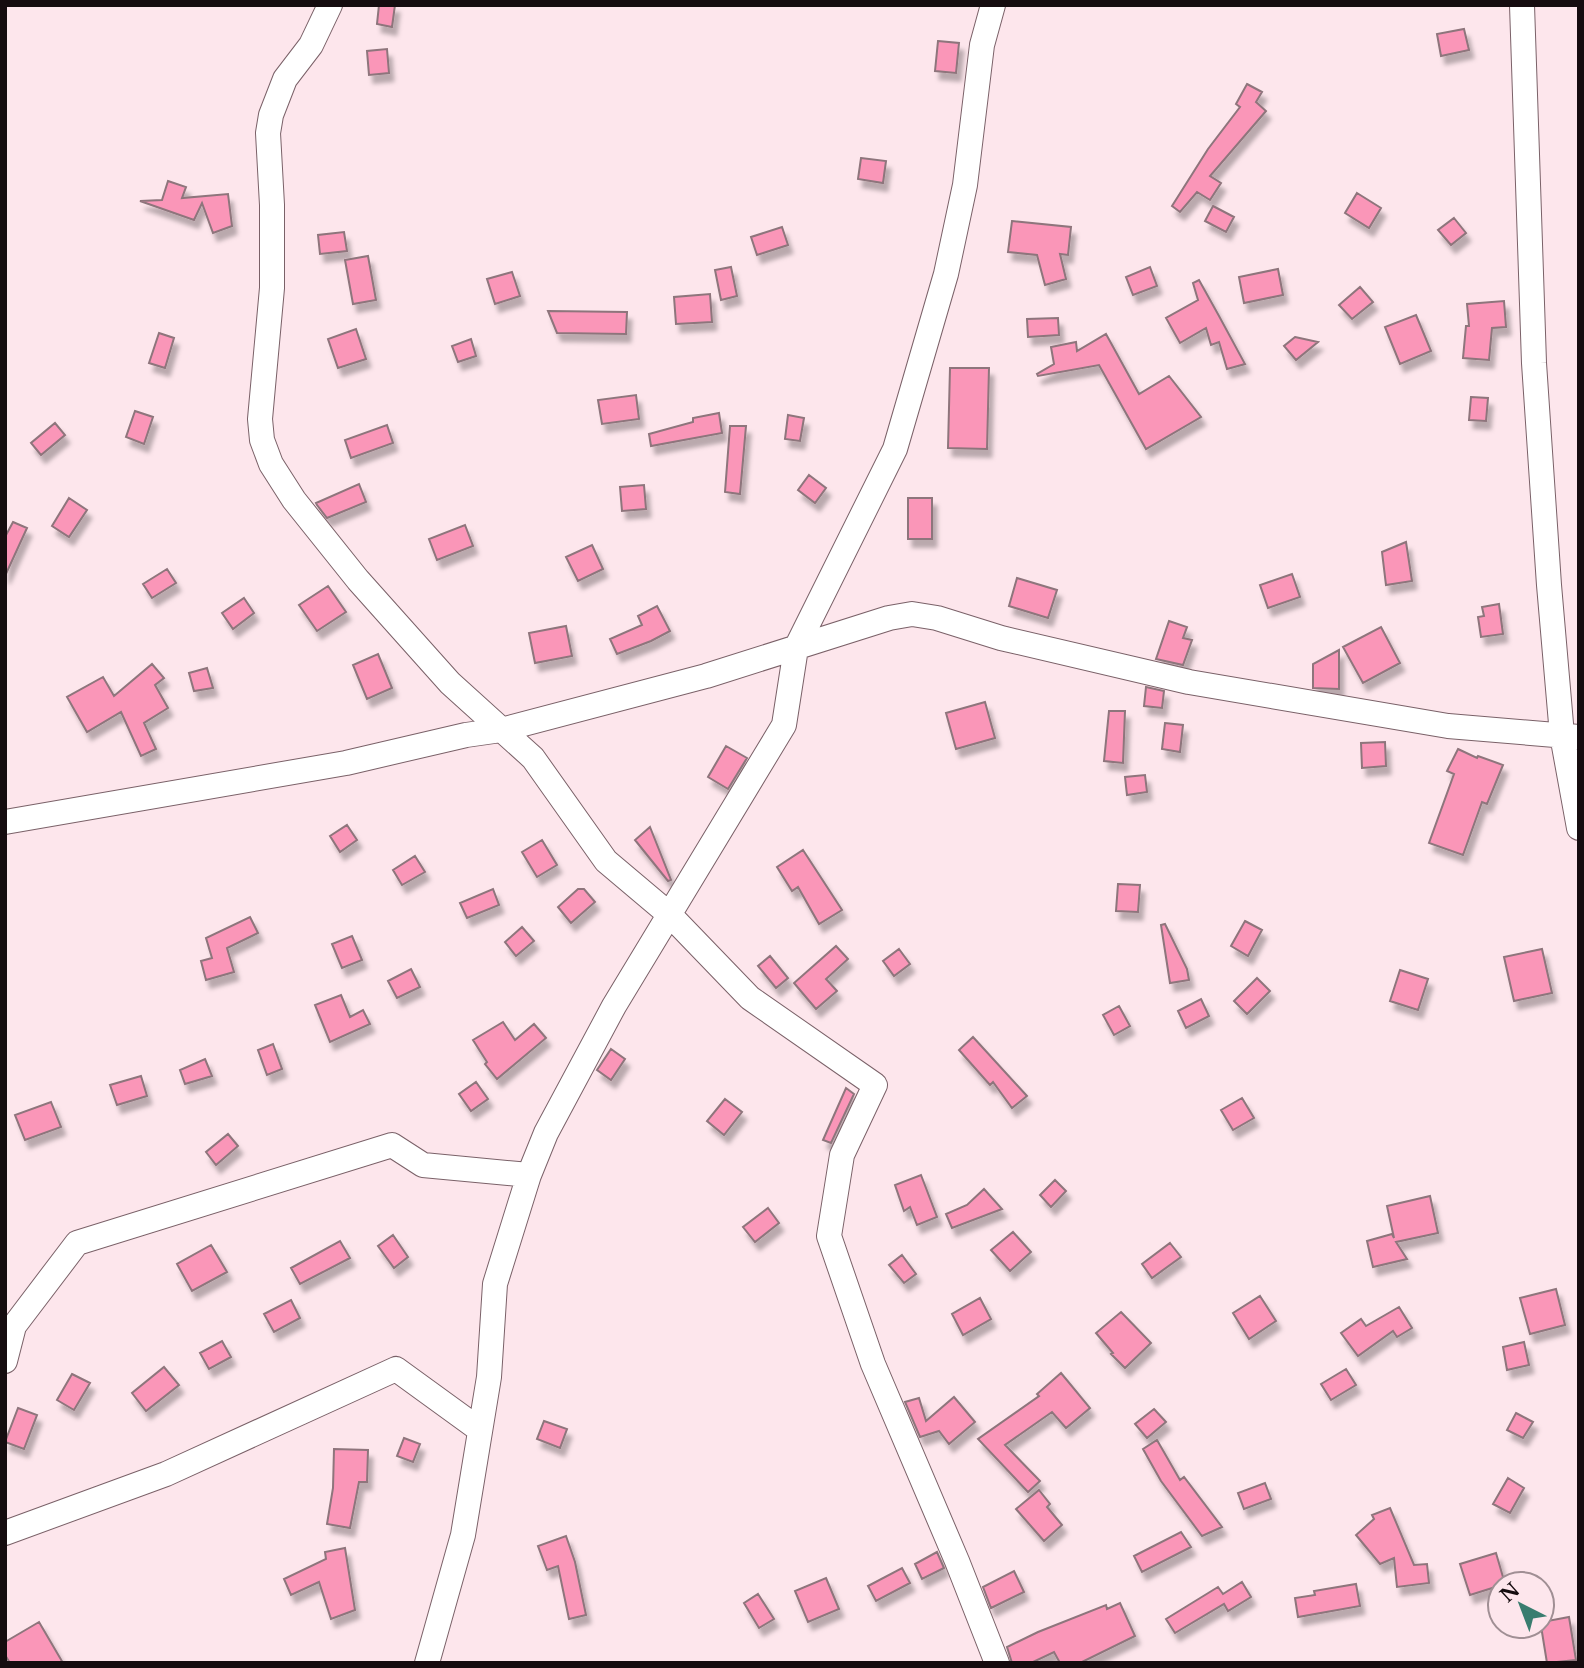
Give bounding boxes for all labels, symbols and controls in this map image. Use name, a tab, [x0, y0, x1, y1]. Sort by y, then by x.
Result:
north arrow	[1486, 1570, 1556, 1640]
text: N	[1496, 1578, 1524, 1607]

